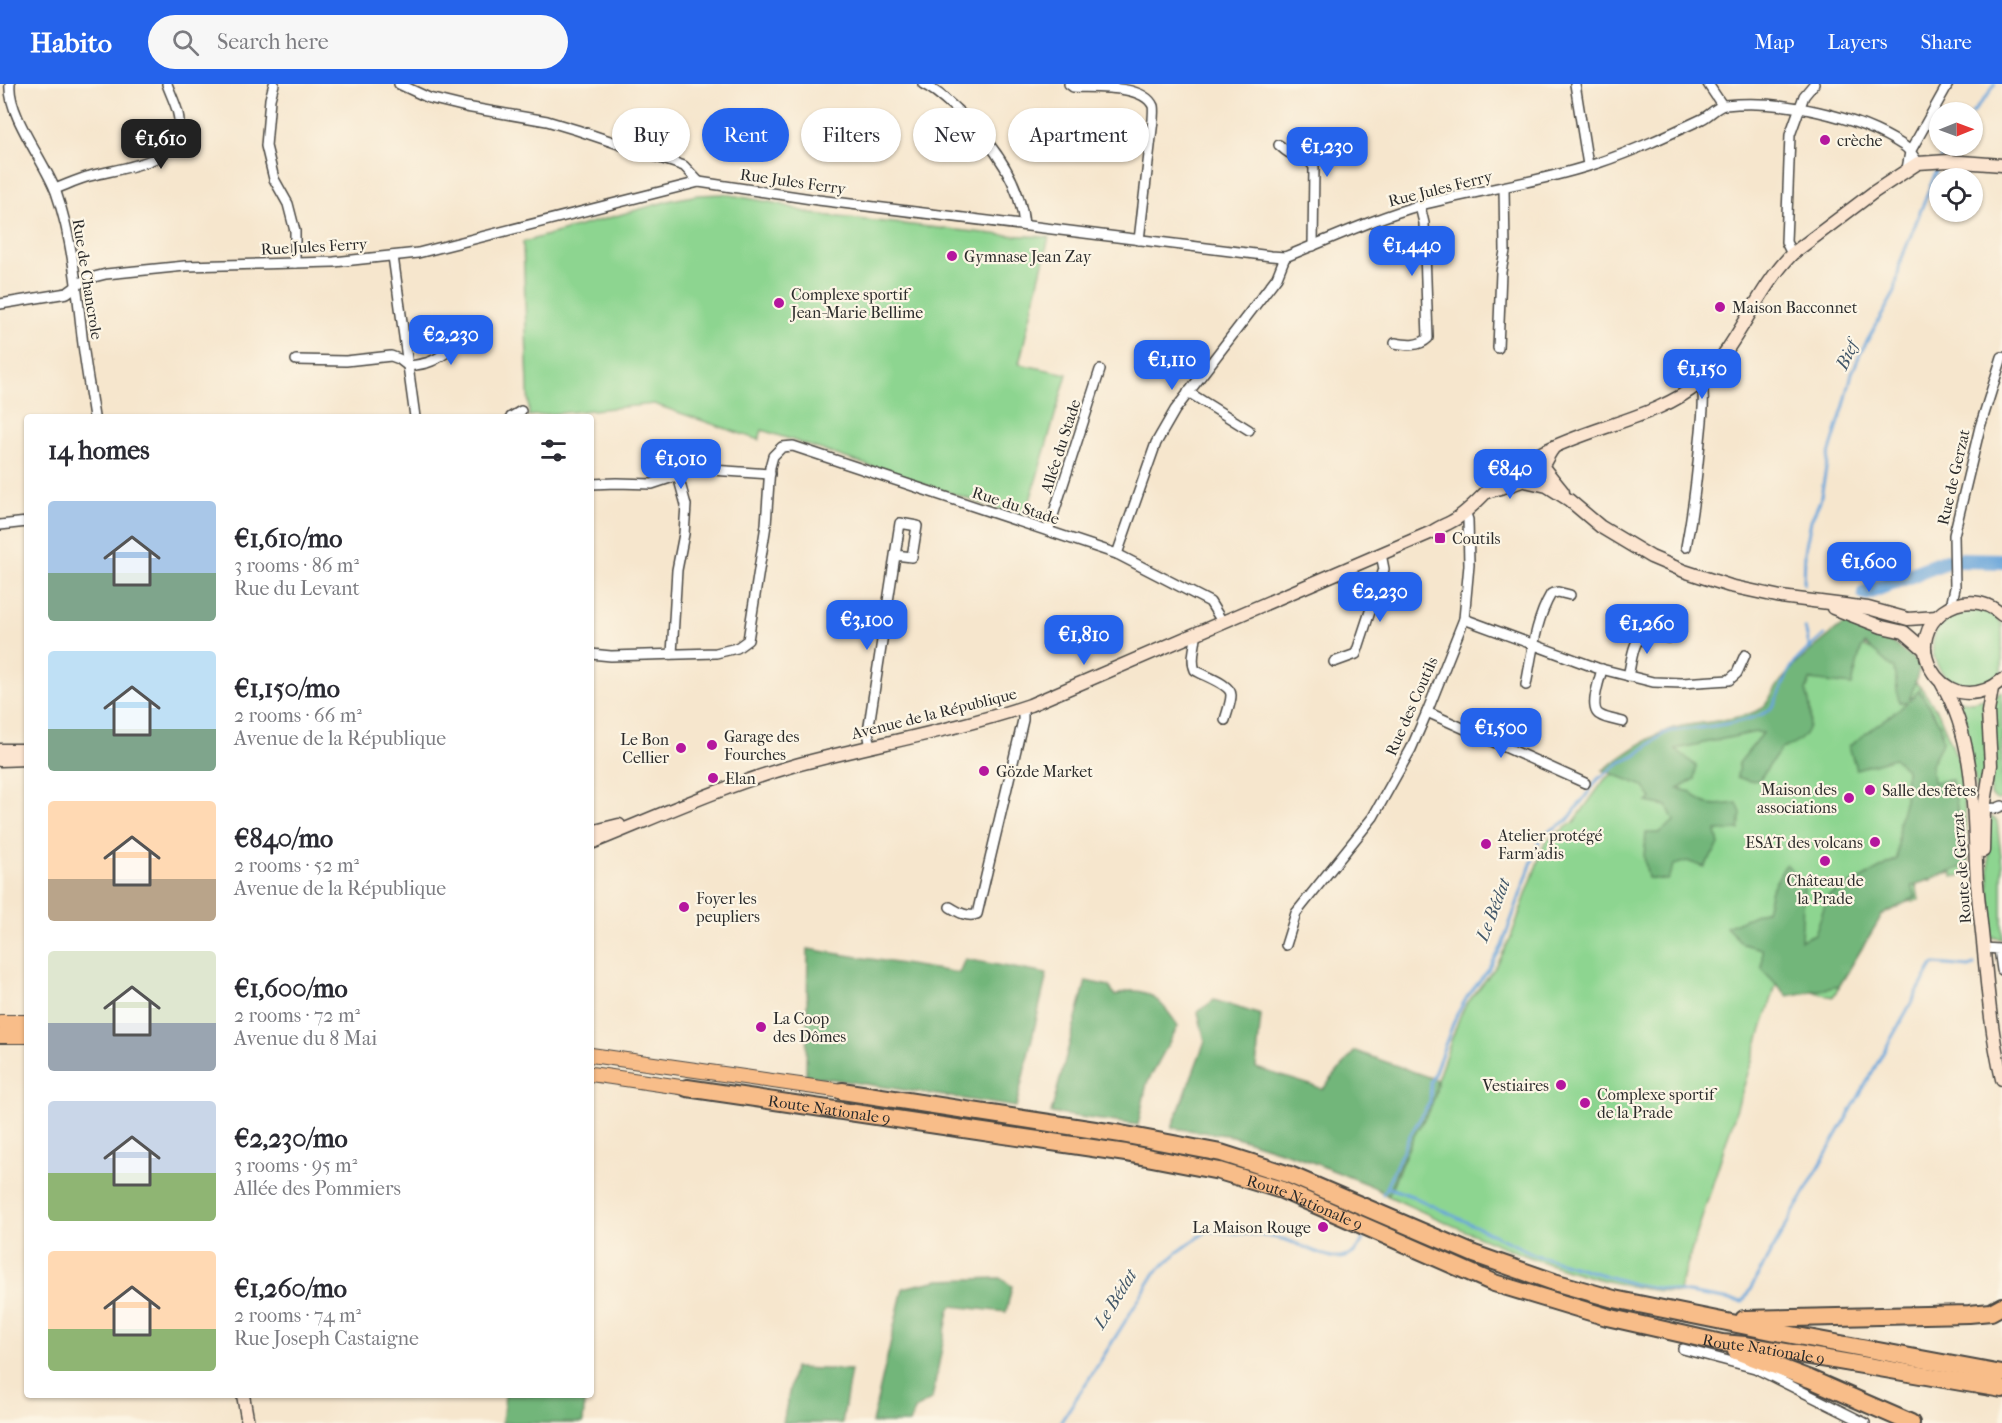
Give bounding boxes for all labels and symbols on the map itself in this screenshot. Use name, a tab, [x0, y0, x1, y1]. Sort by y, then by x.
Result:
north arrow	[1929, 102, 1983, 156]
pin: €1,610	[112, 119, 210, 170]
pin: €1,230	[1278, 127, 1376, 178]
place label: crèche	[1837, 131, 1883, 150]
marker: crèche	[1818, 133, 1832, 147]
street label: Rue Jules Ferry	[739, 165, 848, 198]
street label: Rue Jules Ferry	[1386, 166, 1495, 211]
street label: Rue de Chancrole	[69, 217, 106, 341]
pin: €1,440	[1363, 226, 1461, 277]
street label: Rue Jules Ferry	[260, 234, 368, 259]
place label: Gymnase Jean Zay	[964, 247, 1092, 266]
marker: Gymnase Jean Zay	[945, 249, 959, 263]
place label: Complexe sportif Jean-Marie Bellime	[789, 285, 923, 322]
marker: Complexe sportif Jean-Marie Bellime	[772, 296, 786, 310]
place label: Maison Bacconnet	[1732, 298, 1858, 317]
marker: Maison Bacconnet	[1713, 300, 1727, 314]
pin: €2,230	[402, 315, 500, 366]
water label: Bief	[1831, 334, 1865, 374]
pin: €1,110	[1123, 340, 1221, 391]
pin: €1,150	[1653, 349, 1751, 400]
street label: Allée du Stade	[1036, 397, 1085, 496]
street label: Rue de Gerzat	[1933, 427, 1974, 527]
pin: €1,010	[632, 439, 730, 490]
pin: €840	[1474, 449, 1546, 500]
street label: Rue du Stade	[970, 482, 1062, 529]
place label: Coutils	[1452, 529, 1501, 548]
marker: Coutils	[1433, 531, 1447, 545]
pin: €1,600	[1820, 542, 1918, 593]
pin: €2,230	[1331, 572, 1429, 623]
pin: €3,100	[818, 600, 916, 651]
pin: €1,260	[1598, 604, 1696, 655]
pin: €1,810	[1035, 615, 1133, 666]
street label: Rue des Coutils	[1381, 654, 1442, 759]
street label: Avenue de la République	[849, 684, 1019, 743]
pin: €1,500	[1452, 708, 1550, 759]
place label: Garage des Fourches	[724, 727, 799, 764]
place label: Le Bon Cellier	[620, 730, 670, 767]
marker: Garage des Fourches	[705, 738, 719, 752]
marker: Le Bon Cellier	[674, 741, 688, 755]
place label: Gözde Market	[996, 762, 1093, 781]
marker: Gözde Market	[977, 764, 991, 778]
place label: Elan	[725, 769, 757, 788]
marker: Elan	[706, 771, 720, 785]
place label: Maison des associations	[1757, 780, 1837, 817]
place label: Salle des fêtes	[1882, 781, 1976, 800]
marker: Salle des fêtes	[1863, 783, 1877, 797]
marker: Maison des associations	[1842, 791, 1856, 805]
street label: Route de Gerzat	[1948, 811, 1975, 924]
place label: Atelier protégé Farm'adis	[1497, 826, 1602, 863]
place label: ESAT des volcans	[1745, 833, 1863, 852]
marker: ESAT des volcans	[1868, 835, 1882, 849]
marker: Atelier protégé Farm'adis	[1479, 837, 1493, 851]
marker: Château de la Prade	[1818, 854, 1832, 868]
place label: Château de la Prade	[1786, 871, 1864, 908]
water label: Le Bédat	[1471, 874, 1516, 946]
place label: Foyer les peupliers	[695, 889, 760, 926]
marker: Foyer les peupliers	[677, 900, 691, 914]
place label: La Coop des Dômes	[773, 1009, 846, 1046]
marker: La Coop des Dômes	[754, 1020, 768, 1034]
place label: Vestiaires	[1482, 1076, 1549, 1095]
marker: Vestiaires	[1554, 1078, 1568, 1092]
place label: Complexe sportif de la Prade	[1597, 1085, 1718, 1122]
street label: Route Nationale 9	[767, 1091, 892, 1128]
marker: Complexe sportif de la Prade	[1578, 1096, 1592, 1110]
street label: Route Nationale 9	[1244, 1171, 1366, 1234]
place label: La Maison Rouge	[1192, 1218, 1311, 1237]
marker: La Maison Rouge	[1316, 1220, 1330, 1234]
water label: Le Bédat	[1088, 1265, 1143, 1334]
street label: Route Nationale 9	[1701, 1330, 1826, 1369]

